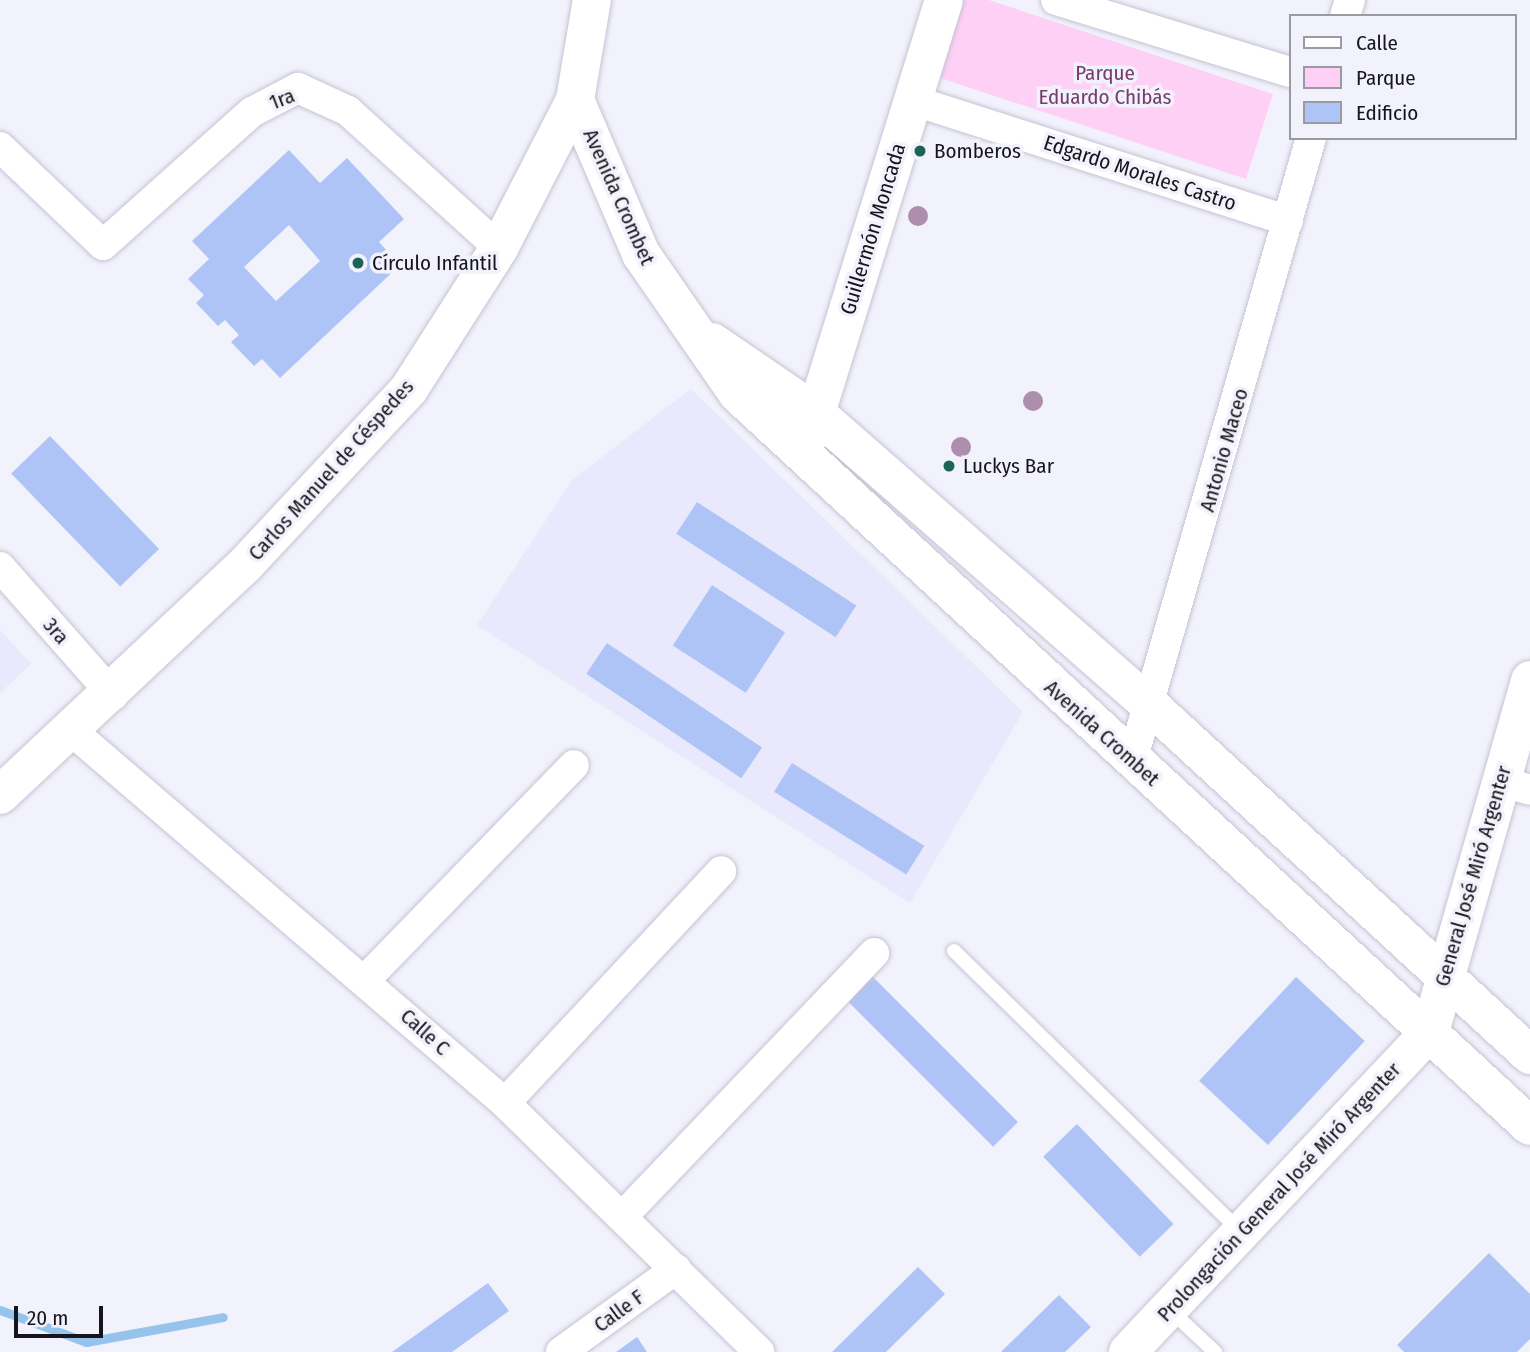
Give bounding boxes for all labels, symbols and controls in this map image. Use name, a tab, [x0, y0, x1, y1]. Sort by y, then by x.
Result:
legend	[1288, 14, 1516, 140]
text: Calle	[1356, 30, 1398, 56]
park label: Parque Eduardo Chibás	[1039, 60, 1171, 110]
text: Parque	[1356, 65, 1416, 91]
street label: 1ra	[266, 83, 298, 115]
text: Edificio	[1356, 100, 1418, 126]
street label: Avenida Crombet	[578, 125, 660, 269]
street label: Edgardo Morales Castro	[1040, 130, 1240, 216]
place label: Bomberos	[934, 138, 1021, 164]
street label: Guillermón Moncada	[835, 140, 911, 318]
marker: Bomberos	[912, 143, 928, 159]
place label: Círculo Infantil	[372, 250, 498, 276]
marker: Círculo Infantil	[350, 255, 366, 271]
street label: Carlos Manuel de Céspedes	[243, 374, 419, 566]
street label: Antonio Maceo	[1194, 385, 1254, 515]
place label: Luckys Bar	[963, 453, 1054, 479]
marker: Luckys Bar	[941, 458, 957, 474]
street label: 3ra	[38, 613, 74, 649]
street label: Avenida Crombet	[1039, 675, 1165, 791]
street label: General José Miró Argenter	[1429, 763, 1517, 989]
street label: Calle C	[395, 1003, 455, 1061]
street label: Prolongación General José Miró Argenter	[1152, 1057, 1406, 1327]
street label: Calle F	[589, 1284, 649, 1338]
scale bar	[18, 1292, 107, 1336]
text: 20 m	[27, 1305, 68, 1331]

